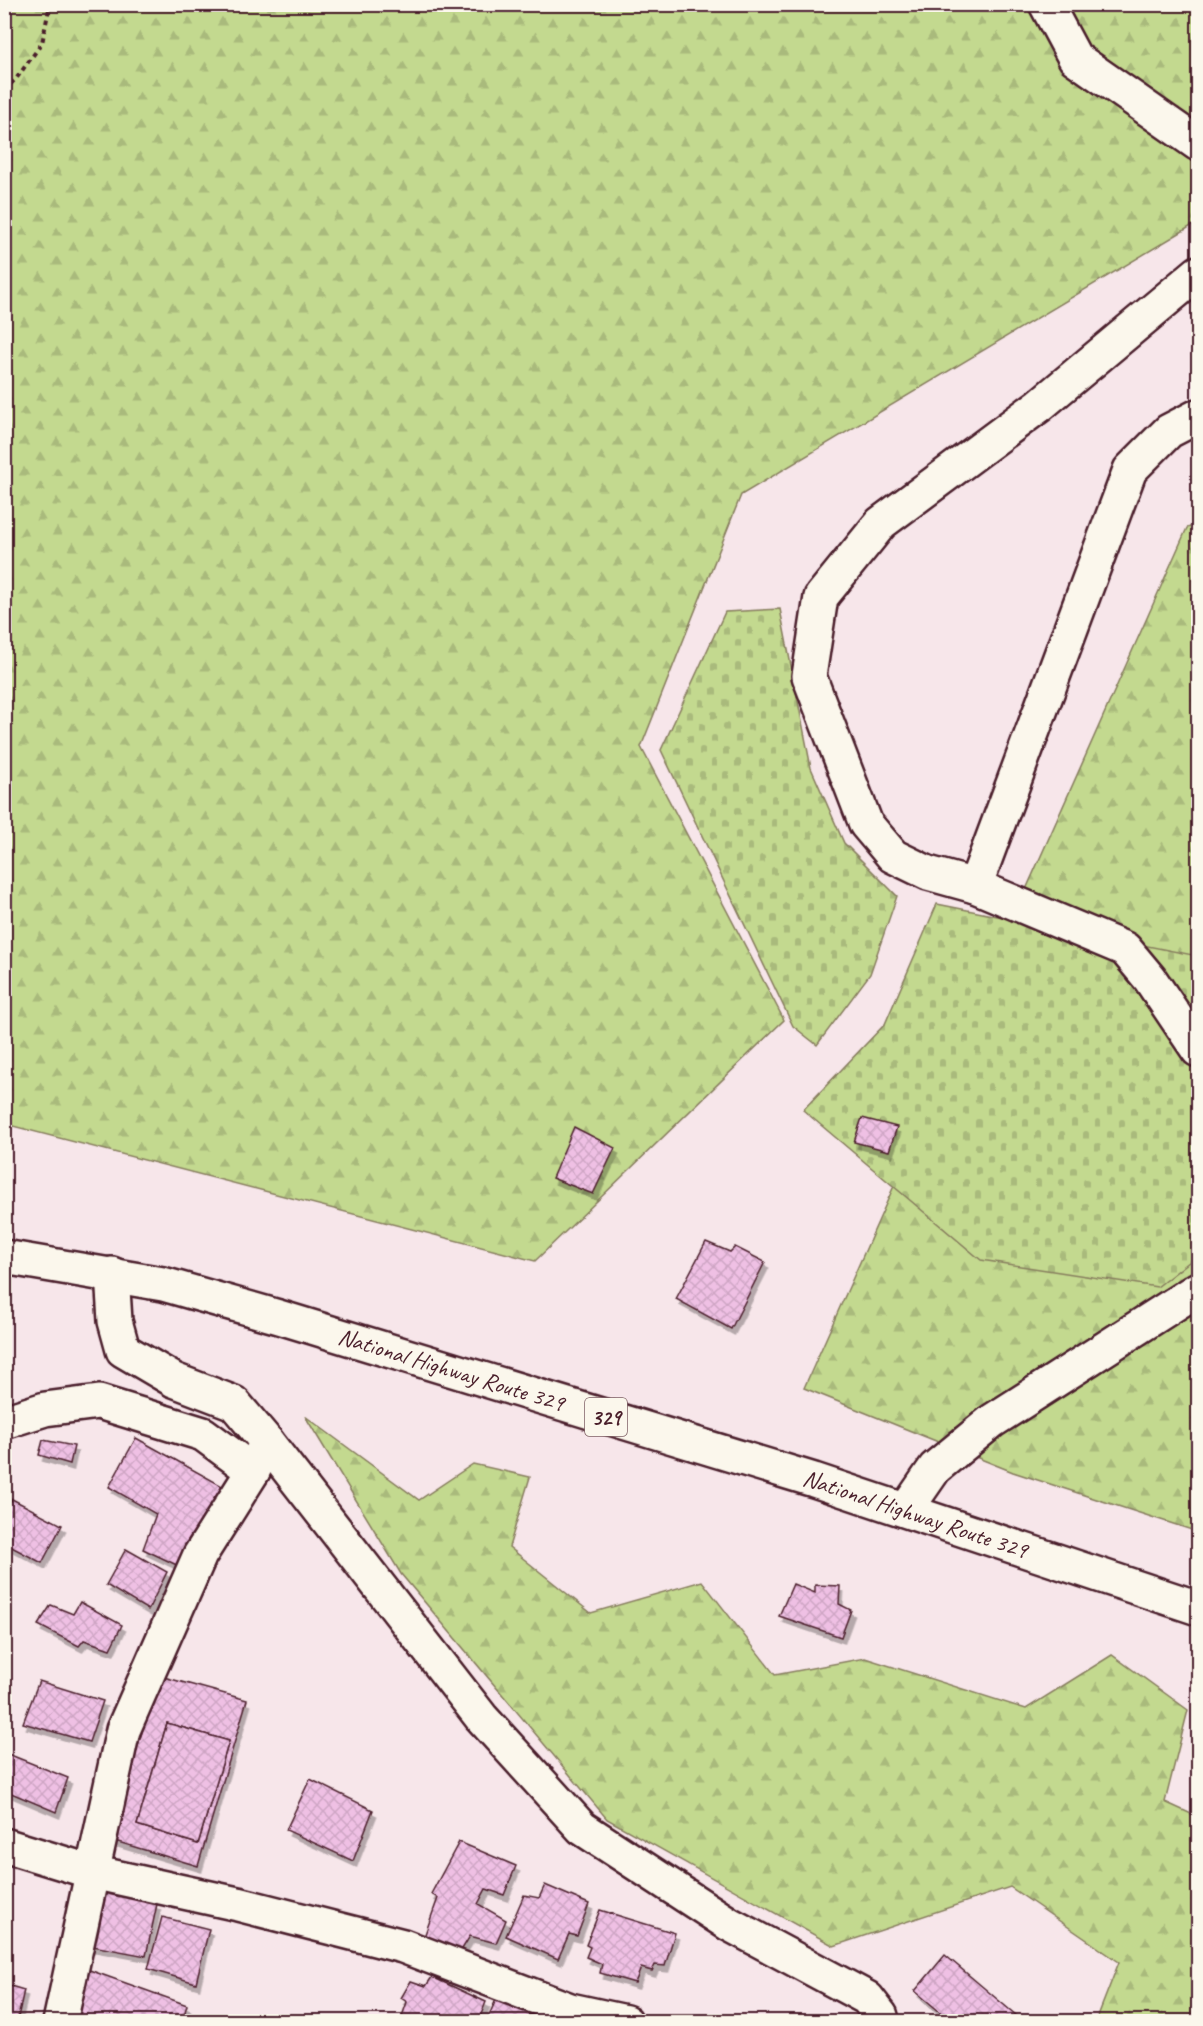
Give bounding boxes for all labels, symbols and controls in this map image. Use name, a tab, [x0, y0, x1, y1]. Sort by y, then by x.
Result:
street label: National Highway Route 329	[335, 1321, 570, 1419]
road number: 329	[585, 1398, 627, 1436]
street label: National Highway Route 329	[800, 1463, 1034, 1566]

